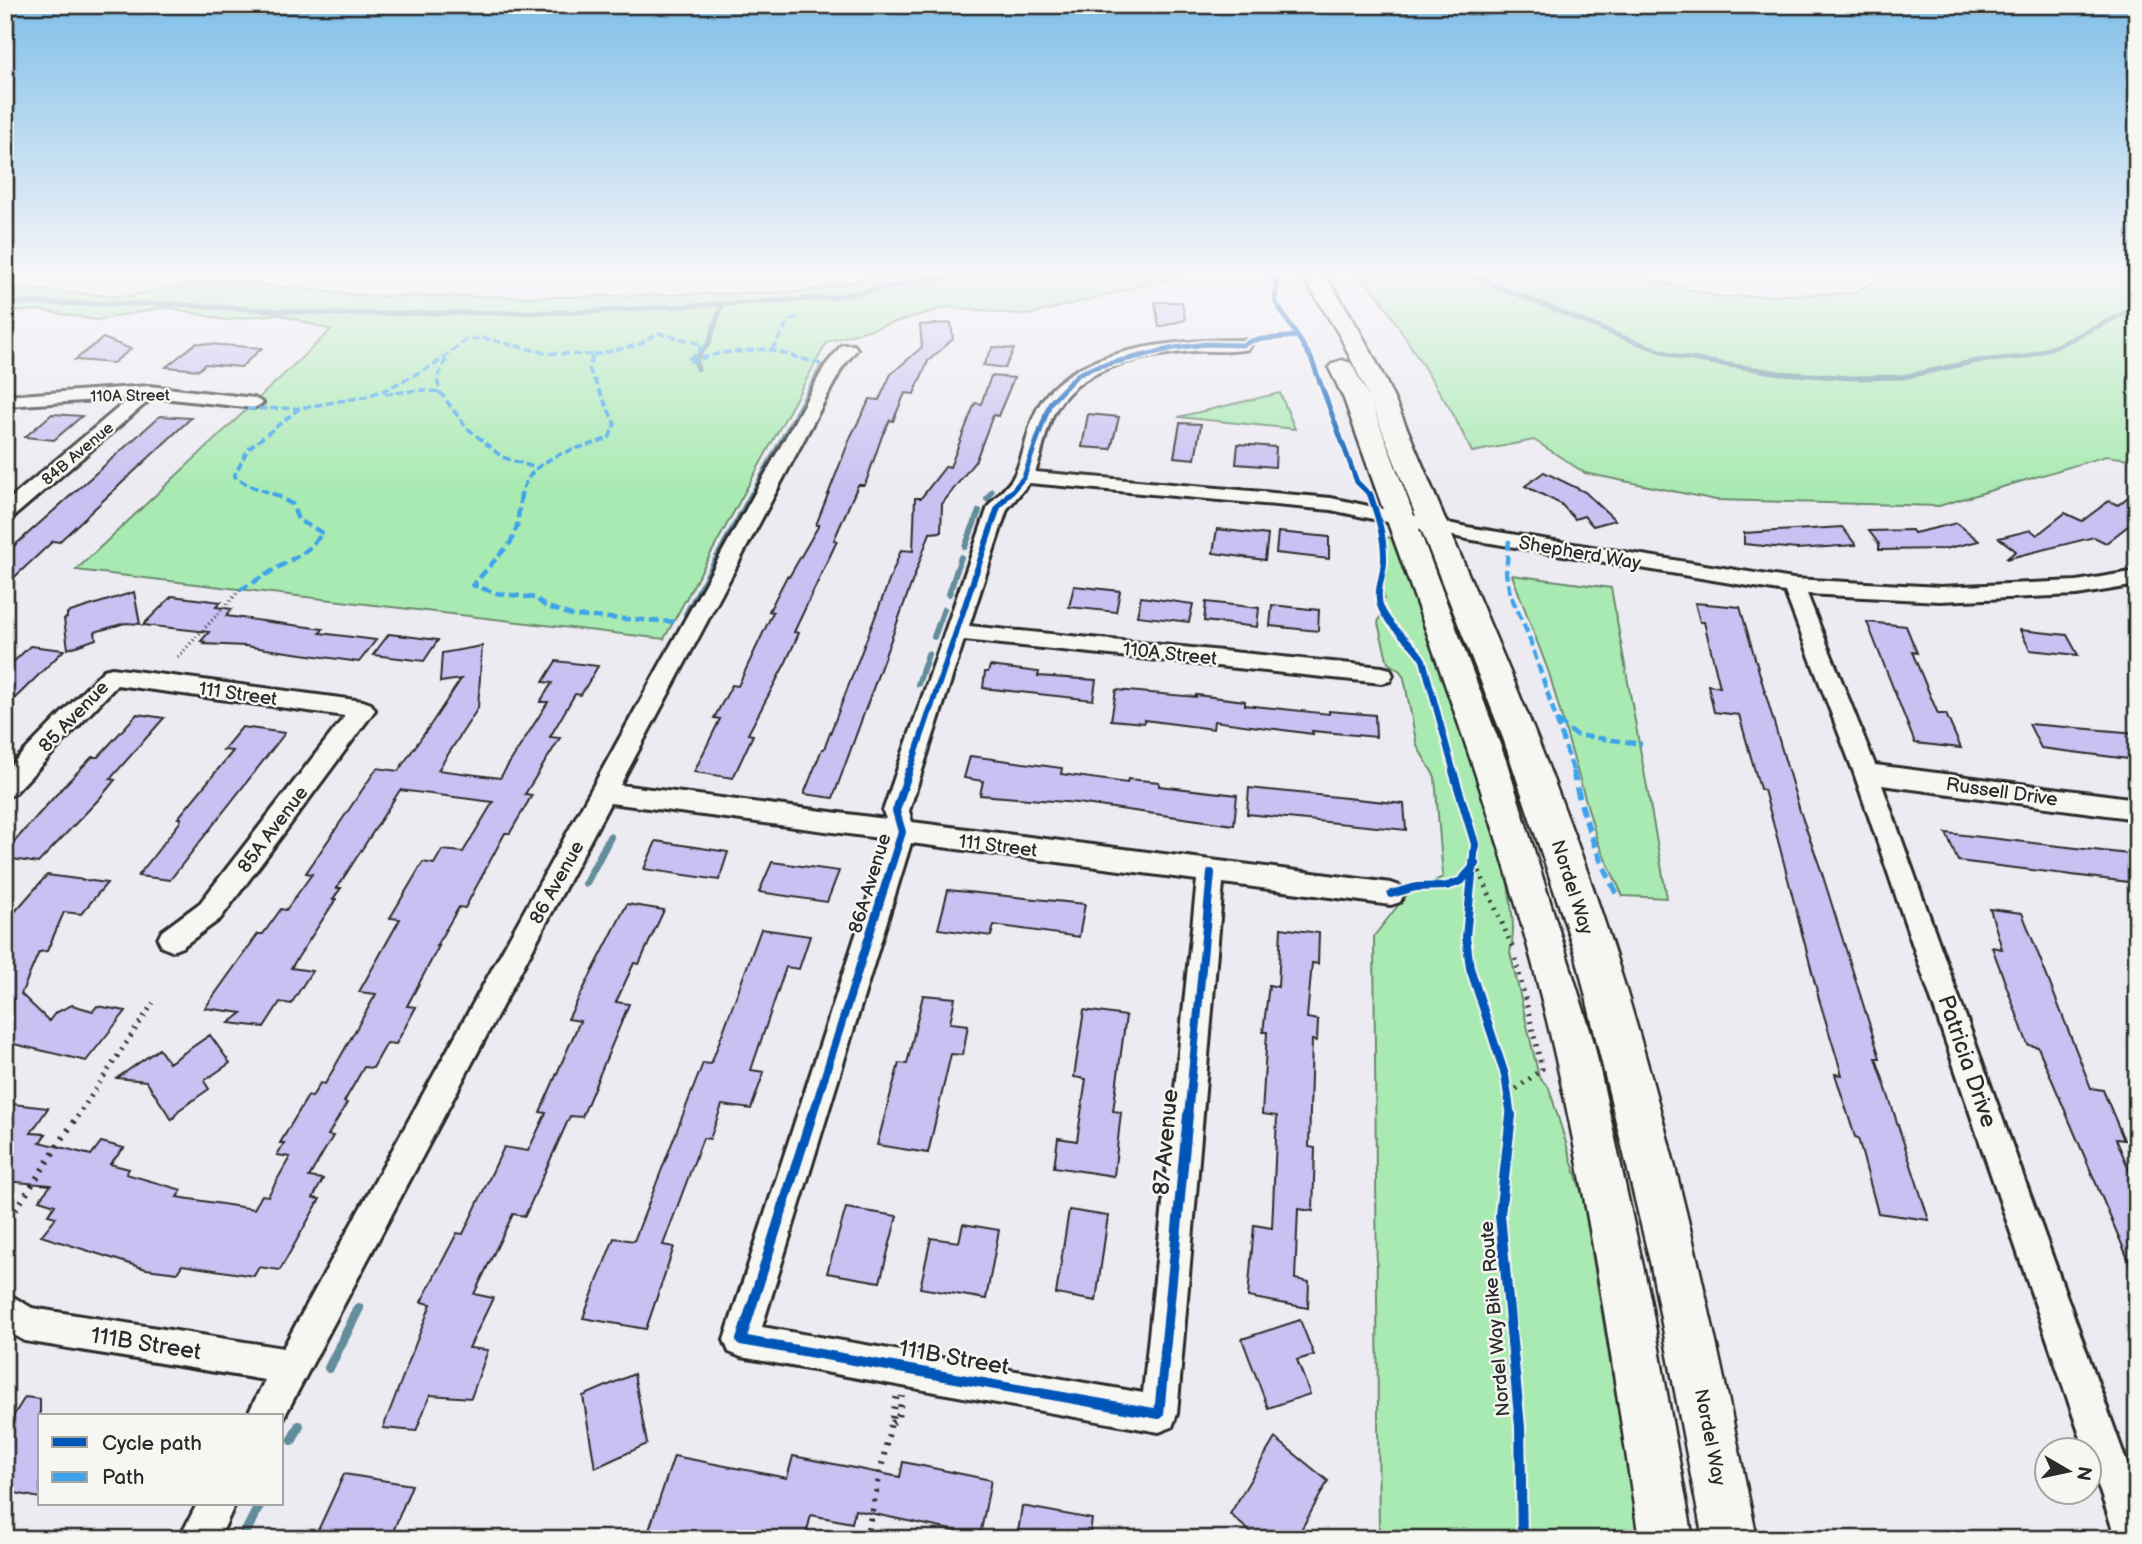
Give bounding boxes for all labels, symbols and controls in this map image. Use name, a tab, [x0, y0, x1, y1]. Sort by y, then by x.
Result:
street label: 110A Street	[90, 386, 170, 407]
street label: 84B Avenue	[38, 418, 118, 490]
street label: Shepherd Way	[1517, 531, 1643, 576]
street label: 110A Street	[1122, 638, 1218, 671]
street label: 85 Avenue	[34, 676, 114, 758]
street label: 111 Street	[197, 678, 279, 711]
street label: Russell Drive	[1945, 773, 2059, 812]
street label: 85A Avenue	[233, 782, 313, 878]
street label: 111 Street	[957, 830, 1039, 863]
street label: 86A Avenue	[844, 831, 897, 936]
street label: 86 Avenue	[525, 837, 590, 928]
street label: Nordel Way	[1546, 837, 1598, 938]
street label: Patricia Drive	[1931, 991, 2003, 1131]
street label: 87 Avenue	[1147, 1088, 1185, 1196]
street label: Nordel Way Bike Route	[1476, 1220, 1515, 1417]
street label: 111B Street	[89, 1321, 203, 1367]
street label: 111B Street	[897, 1335, 1011, 1381]
street label: Nordel Way	[1689, 1387, 1730, 1488]
legend	[38, 1414, 284, 1506]
text: Cycle path	[102, 1431, 202, 1456]
north arrow	[2034, 1436, 2104, 1506]
text: Path	[102, 1465, 144, 1490]
text: N	[2071, 1465, 2096, 1482]

